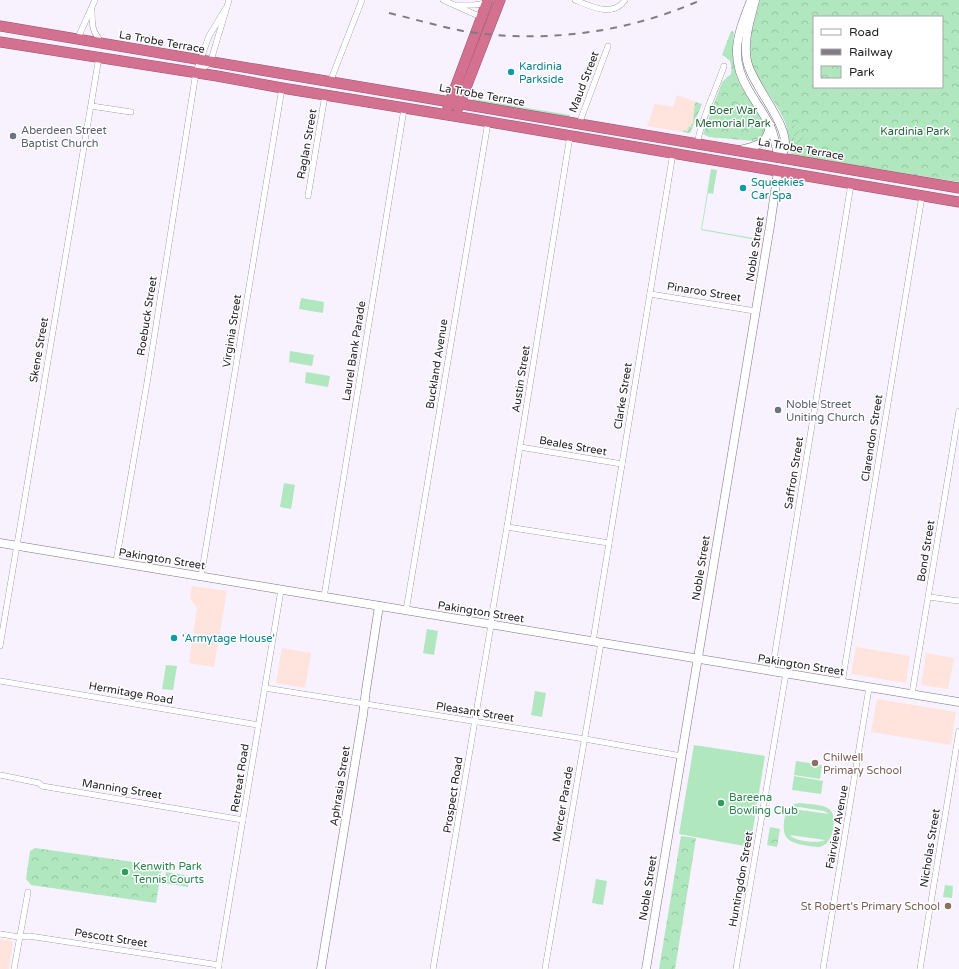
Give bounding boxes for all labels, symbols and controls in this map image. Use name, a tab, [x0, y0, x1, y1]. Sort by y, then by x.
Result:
legend	[813, 16, 943, 88]
text: Road	[849, 25, 879, 39]
street label: La Trobe Terrace	[118, 28, 206, 56]
text: Railway	[849, 45, 893, 59]
street label: Maud Street	[566, 49, 602, 115]
place label: Kardinia Parkside	[519, 60, 564, 86]
text: Park	[849, 65, 875, 79]
marker: Kardinia Parkside	[506, 67, 516, 77]
street label: La Trobe Terrace	[438, 81, 526, 109]
park label: Boer War Memorial Park	[695, 104, 771, 130]
street label: Raglan Street	[294, 108, 320, 180]
place label: Aberdeen Street Baptist Church	[21, 124, 107, 150]
park label: Kardinia Park	[880, 125, 950, 138]
marker: Aberdeen Street Baptist Church	[8, 131, 18, 141]
street label: La Trobe Terrace	[757, 135, 845, 163]
place label: Squeekies Car Spa	[751, 176, 804, 202]
marker: Squeekies Car Spa	[738, 183, 748, 193]
street label: Noble Street	[743, 216, 767, 282]
street label: Roebuck Street	[134, 275, 160, 357]
street label: Pinaroo Street	[666, 280, 742, 304]
street label: Virginia Street	[220, 293, 244, 369]
street label: Laurel Bank Parade	[340, 300, 368, 402]
street label: Skene Street	[27, 316, 51, 384]
street label: Buckland Avenue	[423, 318, 451, 410]
street label: Austin Street	[509, 344, 533, 414]
street label: Clarke Street	[611, 362, 635, 430]
street label: Clarendon Street	[859, 393, 885, 483]
place label: Noble Street Uniting Church	[786, 398, 865, 424]
marker: Noble Street Uniting Church	[773, 405, 783, 415]
street label: Beales Street	[538, 434, 608, 458]
street label: Saffron Street	[782, 436, 806, 510]
street label: Bond Street	[915, 519, 937, 583]
street label: Noble Street	[689, 535, 713, 601]
street label: Pakington Street	[118, 546, 206, 572]
street label: Pakington Street	[437, 599, 525, 625]
place label: 'Armytage House'	[182, 632, 275, 645]
marker: 'Armytage House'	[169, 633, 179, 643]
street label: Pakington Street	[757, 652, 845, 678]
street label: Hermitage Road	[88, 679, 174, 707]
street label: Pleasant Street	[435, 699, 515, 725]
street label: Retreat Road	[228, 743, 252, 813]
street label: Aphrasia Street	[327, 745, 353, 827]
place label: Chilwell Primary School	[823, 751, 902, 777]
street label: Prospect Road	[441, 756, 465, 834]
marker: Chilwell Primary School	[810, 758, 820, 768]
street label: Mercer Parade	[550, 765, 576, 843]
street label: Manning Street	[81, 776, 163, 802]
street label: Fairview Avenue	[823, 784, 851, 870]
place label: Bareena Bowling Club	[729, 791, 798, 817]
marker: Bareena Bowling Club	[716, 798, 726, 808]
street label: Nicholas Street	[917, 808, 943, 888]
street label: Huntingdon Street	[726, 830, 756, 928]
street label: Noble Street	[636, 855, 660, 921]
place label: Kenwith Park Tennis Courts	[133, 860, 204, 886]
marker: Kenwith Park Tennis Courts	[120, 867, 130, 877]
place label: St Robert's Primary School	[801, 900, 940, 913]
marker: St Robert's Primary School	[943, 901, 953, 911]
street label: Pescott Street	[73, 926, 149, 950]

